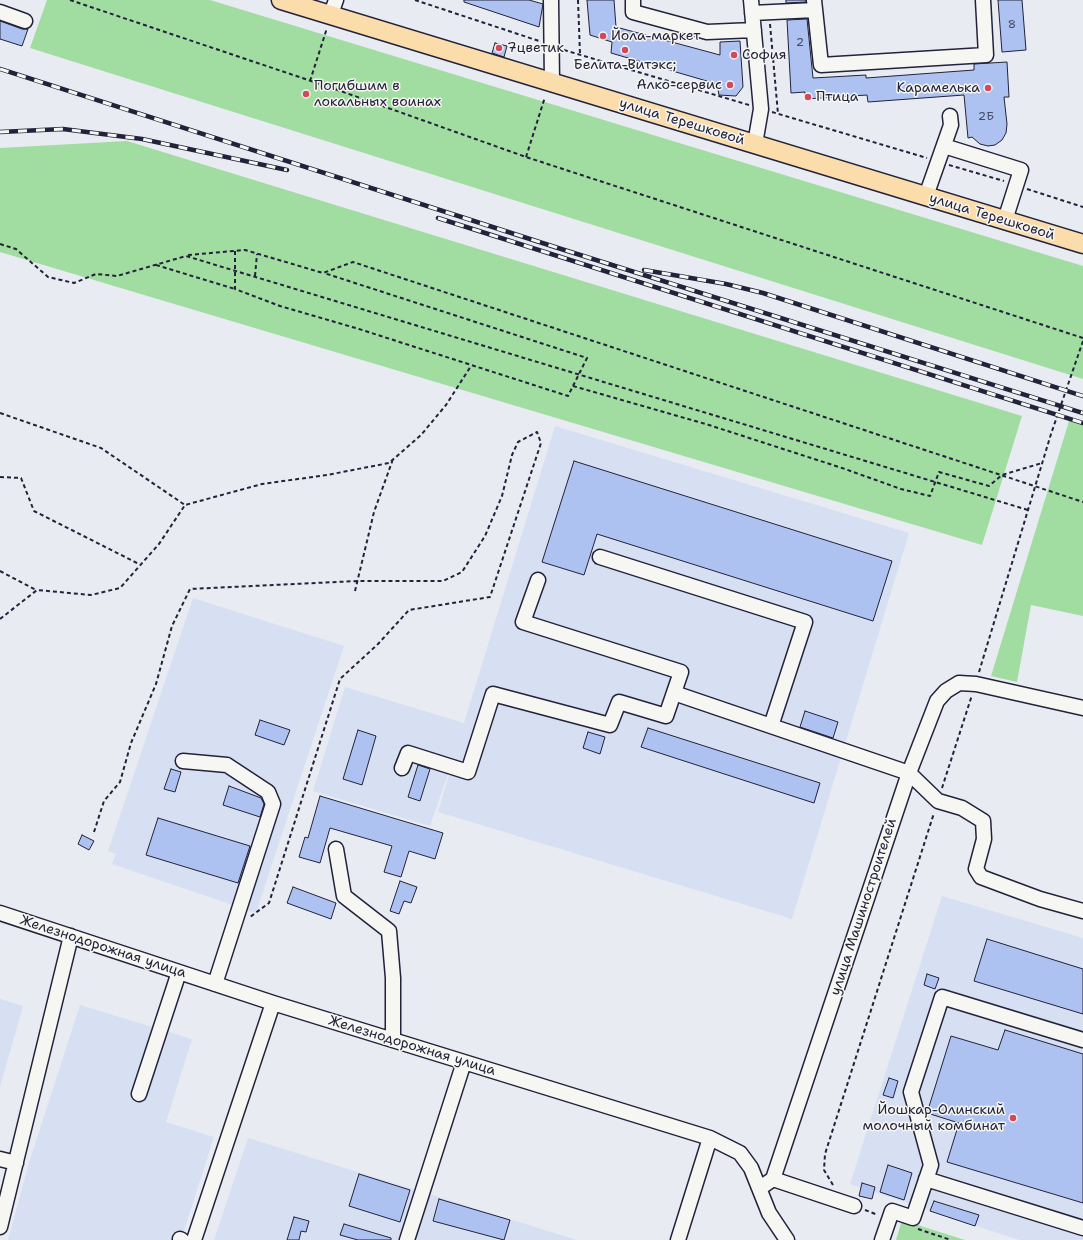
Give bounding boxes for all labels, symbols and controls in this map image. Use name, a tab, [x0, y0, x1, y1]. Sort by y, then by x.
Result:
house number: 8	[1008, 18, 1016, 32]
place label: Йола-маркет	[611, 28, 700, 44]
marker: Йола-маркет	[598, 31, 608, 41]
house number: 2	[796, 36, 804, 50]
place label: 7цветик	[507, 40, 564, 56]
marker: 7цветик	[494, 43, 504, 53]
marker: Белита-Витэкс;	[620, 45, 630, 55]
place label: София	[742, 47, 787, 63]
marker: София	[729, 50, 739, 60]
place label: Белита-Витэкс;	[574, 57, 676, 73]
place label: Алко-сервис	[637, 77, 722, 93]
place label: Погибшим в локальных воинах	[314, 78, 441, 110]
marker: Алко-сервис	[725, 80, 735, 90]
place label: Карамелька	[897, 80, 980, 96]
marker: Карамелька	[983, 83, 993, 93]
marker: Погибшим в локальных воинах	[301, 89, 311, 99]
place label: Птица	[816, 89, 859, 105]
marker: Птица	[803, 92, 813, 102]
street label: улица Терешковой	[617, 95, 747, 149]
house number: 2Б	[978, 110, 994, 124]
street label: улица Терешковой	[927, 190, 1057, 244]
street label: улица Машиностроителей	[827, 816, 901, 998]
street label: Железнодорожная улица	[18, 912, 188, 982]
street label: Железнодорожная улица	[326, 1013, 498, 1079]
place label: Йошкар-Олинский молочный комбинат	[862, 1102, 1005, 1134]
marker: Йошкар-Олинский молочный комбинат	[1008, 1113, 1018, 1123]

